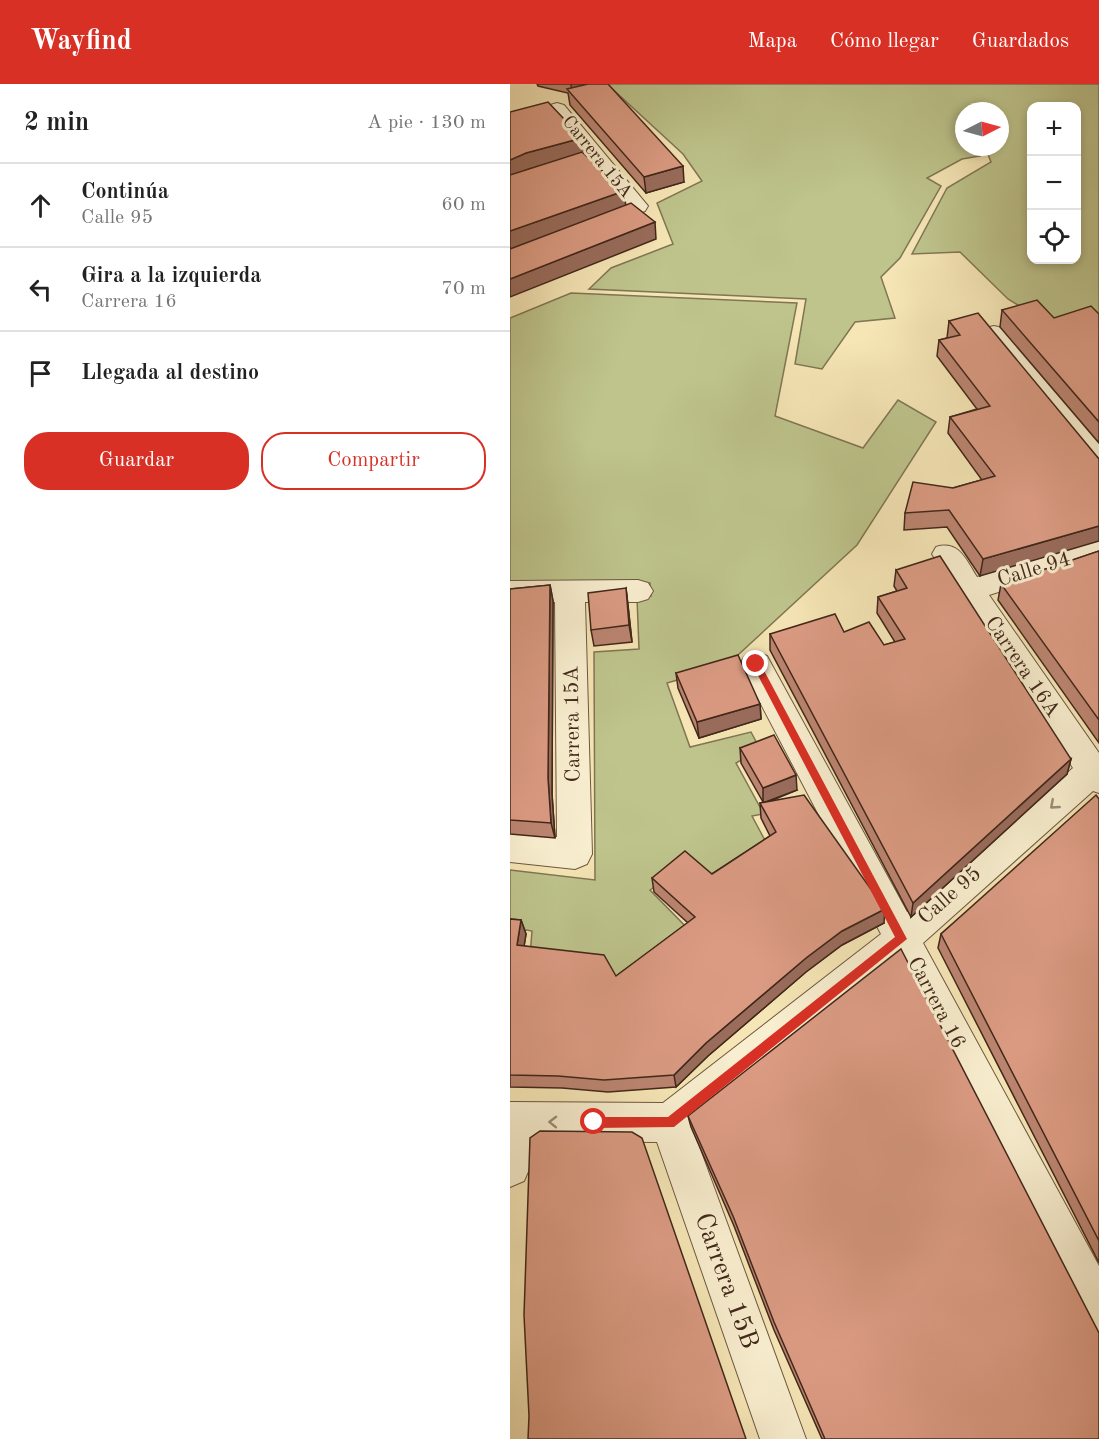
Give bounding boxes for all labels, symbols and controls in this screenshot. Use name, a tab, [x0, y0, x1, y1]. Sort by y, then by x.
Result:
text: Wayfind	[30, 28, 132, 56]
text: Mapa	[748, 31, 797, 52]
text: Cómo llegar	[830, 31, 939, 52]
text: Guardados	[972, 31, 1069, 52]
north arrow	[955, 102, 1009, 156]
map controls	[1027, 102, 1081, 264]
button: +	[1027, 102, 1081, 156]
text: 2 min	[24, 110, 89, 136]
text: A pie · 130 m	[367, 113, 486, 133]
street label: Carrera 15A	[559, 113, 636, 202]
button: −	[1027, 156, 1081, 210]
text: Continúa	[81, 181, 169, 203]
icon: ahead	[24, 189, 57, 222]
text: 60 m	[441, 195, 486, 215]
text: Calle 95	[81, 208, 153, 228]
button: locate	[1027, 210, 1081, 264]
text: Gira a la izquierda	[81, 265, 261, 287]
icon: left	[24, 273, 57, 306]
text: 70 m	[441, 279, 486, 299]
text: Carrera 16	[81, 292, 177, 312]
icon: arrive	[24, 357, 57, 390]
text: Llegada al destino	[81, 362, 259, 384]
button: Guardar	[24, 432, 249, 490]
button: Compartir	[261, 432, 486, 490]
street label: Calle 94	[995, 549, 1073, 591]
street label: Carrera 16A	[981, 613, 1063, 721]
route end	[742, 650, 768, 676]
street label: Carrera 15A	[561, 666, 585, 782]
one-way arrow	[1050, 798, 1061, 809]
street label: Calle 95	[915, 863, 985, 929]
street label: Carrera 16	[903, 954, 969, 1052]
route start	[580, 1108, 606, 1134]
one-way arrow	[549, 1115, 558, 1128]
street label: Carrera 15B	[689, 1210, 763, 1352]

